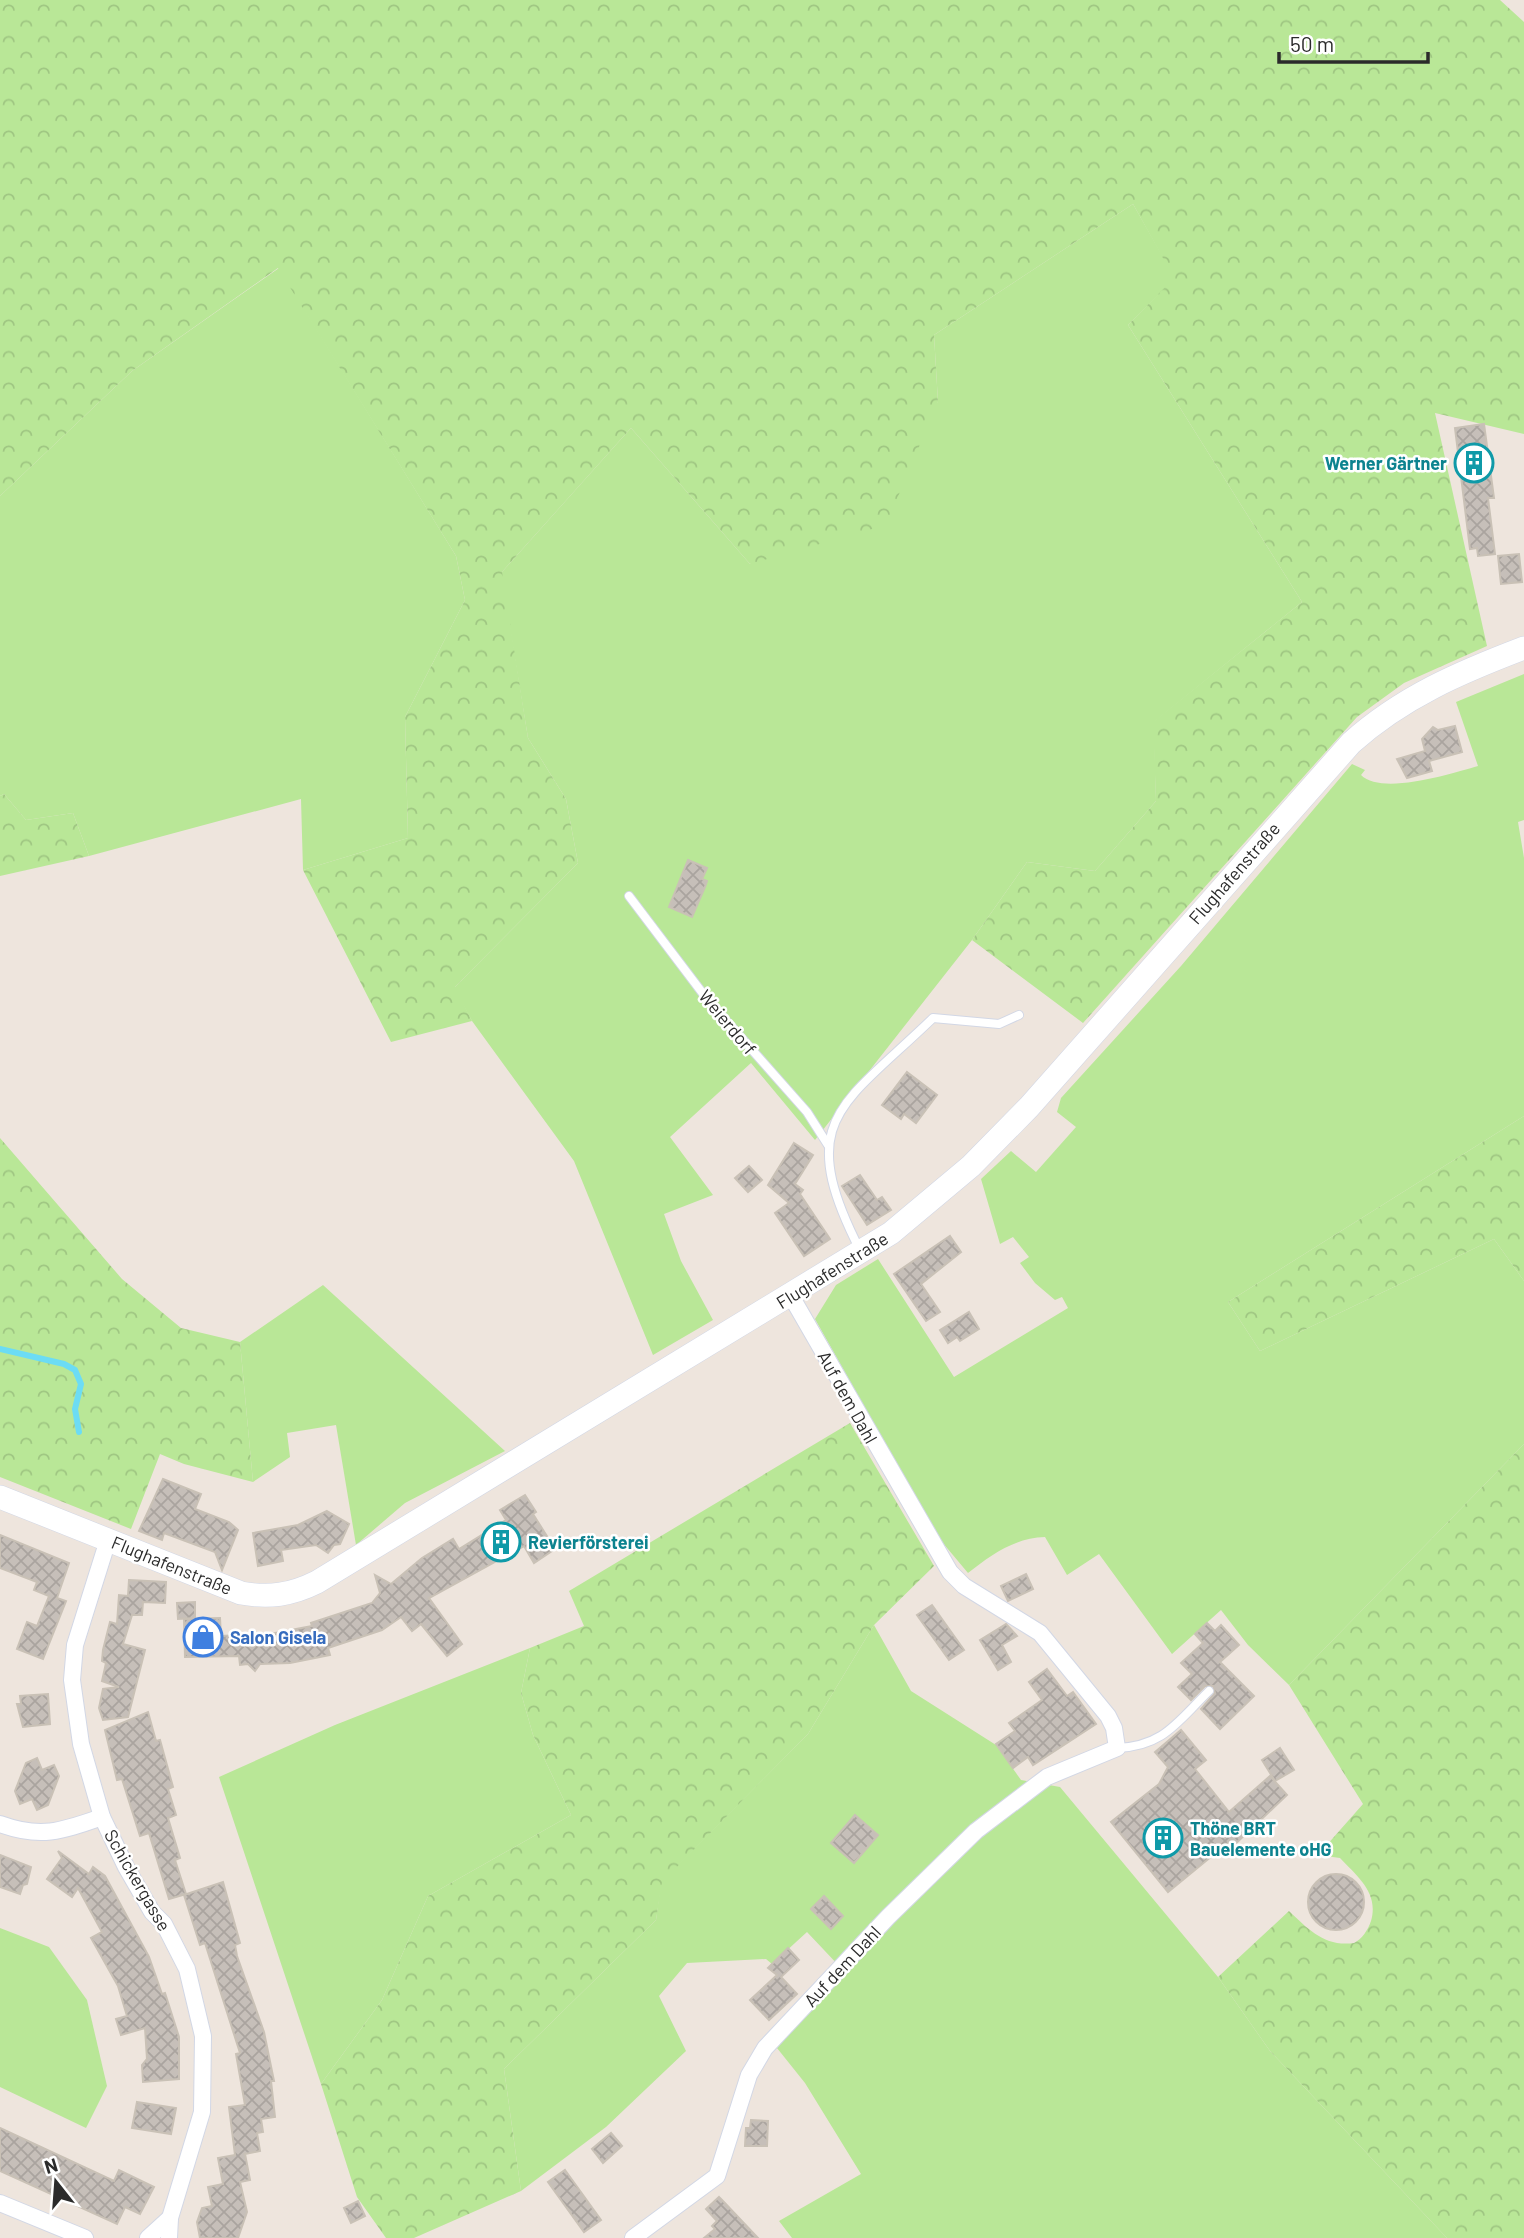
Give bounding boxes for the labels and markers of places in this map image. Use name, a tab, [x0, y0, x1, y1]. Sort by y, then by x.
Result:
building icon: Werner Gärtner	[1453, 442, 1495, 484]
place label: Werner Gärtner	[1325, 452, 1447, 474]
building icon: Revierförsterei	[480, 1521, 522, 1563]
place label: Revierförsterei	[528, 1531, 649, 1553]
shop icon: Salon Gisela	[182, 1616, 224, 1658]
place label: Salon Gisela	[230, 1626, 326, 1648]
building icon: Thöne BRT Bauelemente oHG	[1142, 1817, 1184, 1859]
place label: Thöne BRT Bauelemente oHG	[1190, 1817, 1332, 1860]

